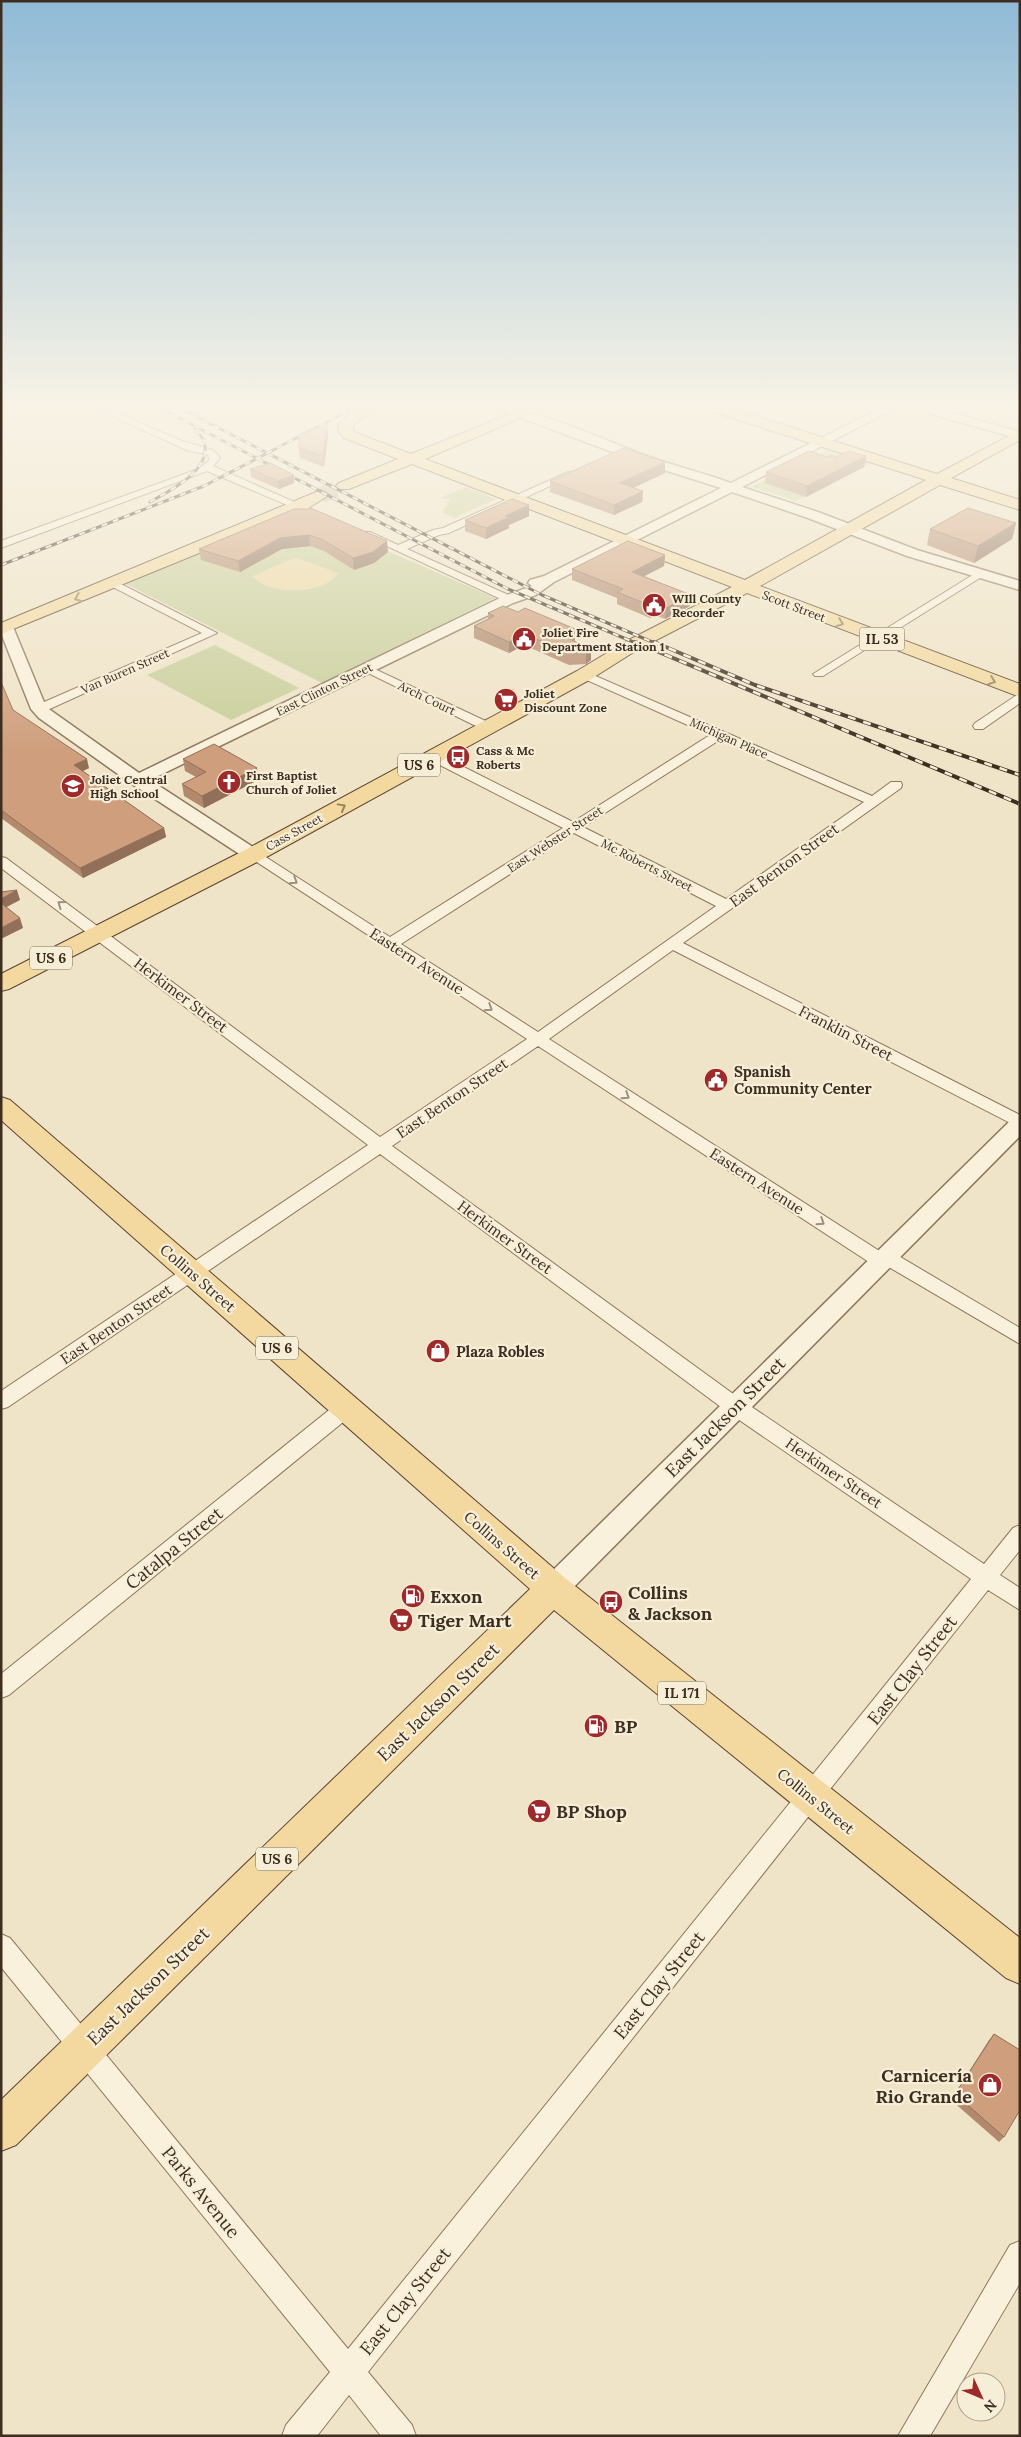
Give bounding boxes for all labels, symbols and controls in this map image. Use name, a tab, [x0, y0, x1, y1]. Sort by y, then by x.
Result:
street label: Scott Street	[760, 587, 828, 625]
place label: WIll County Recorder	[672, 591, 741, 620]
one-way arrow	[74, 592, 83, 602]
public building icon: WIll County Recorder	[641, 592, 667, 618]
one-way arrow	[835, 617, 844, 627]
place label: Joliet Fire Department Station 1	[542, 625, 665, 654]
public building icon: Joliet Fire Department Station 1	[511, 626, 537, 652]
road number: IL 53	[860, 628, 904, 650]
street label: Van Buren Street	[78, 645, 172, 698]
street label: East Clinton Street	[273, 659, 375, 719]
one-way arrow	[987, 675, 996, 685]
street label: Arch Court	[395, 677, 458, 718]
place label: Joliet Discount Zone	[524, 686, 608, 715]
supermarket icon: Joliet Discount Zone	[493, 687, 519, 713]
street label: Michigan Place	[688, 714, 771, 762]
place label: Cass & Mc Roberts	[476, 743, 535, 772]
bus stop icon: Cass & Mc Roberts	[445, 744, 471, 770]
road number: US 6	[398, 754, 440, 776]
place label: First Baptist Church of Joliet	[246, 768, 338, 797]
church icon: First Baptist Church of Joliet	[216, 769, 242, 795]
place label: Joliet Central High School	[90, 772, 167, 801]
school or university icon: Joliet Central High School	[60, 773, 86, 799]
street label: East Webster Street	[504, 802, 606, 876]
one-way arrow	[337, 803, 346, 813]
street label: Cass Street	[263, 810, 325, 854]
street label: East Benton Street	[726, 819, 842, 911]
street label: Mc Roberts Street	[599, 835, 696, 895]
one-way arrow	[289, 875, 298, 885]
one-way arrow	[57, 901, 67, 910]
street label: Eastern Avenue	[366, 924, 468, 998]
road number: US 6	[30, 946, 72, 970]
street label: Herkimer Street	[130, 953, 232, 1037]
one-way arrow	[484, 1001, 493, 1011]
street label: Franklin Street	[796, 1001, 896, 1065]
street label: East Benton Street	[393, 1054, 512, 1142]
place label: Spanish Community Center	[734, 1062, 873, 1098]
public building icon: Spanish Community Center	[703, 1067, 729, 1093]
one-way arrow	[620, 1090, 629, 1099]
street label: Eastern Avenue	[706, 1144, 808, 1218]
street label: Herkimer Street	[454, 1196, 556, 1278]
one-way arrow	[815, 1216, 825, 1225]
street label: Collins Street	[156, 1240, 240, 1316]
street label: East Benton Street	[57, 1280, 176, 1368]
road number: US 6	[256, 1336, 298, 1360]
shop icon: Plaza Robles	[425, 1338, 451, 1364]
place label: Plaza Robles	[456, 1342, 545, 1361]
street label: East Jackson Street	[660, 1352, 790, 1482]
street label: Herkimer Street	[782, 1434, 886, 1512]
street label: Catalpa Street	[121, 1502, 227, 1594]
street label: Collins Street	[460, 1507, 544, 1583]
place label: Collins & Jackson	[628, 1581, 713, 1625]
fuel station icon: Exxon	[400, 1583, 426, 1609]
place label: Exxon	[430, 1585, 483, 1608]
bus stop icon: Collins & Jackson	[598, 1589, 624, 1615]
supermarket icon: Tiger Mart	[388, 1607, 414, 1633]
place label: Tiger Mart	[418, 1609, 512, 1632]
street label: East Clay Street	[862, 1611, 962, 1729]
street label: East Jackson Street	[372, 1638, 504, 1766]
road number: IL 171	[658, 1682, 706, 1705]
fuel station icon: BP	[583, 1713, 609, 1739]
place label: BP	[614, 1715, 638, 1738]
street label: Collins Street	[773, 1764, 859, 1838]
supermarket icon: BP Shop	[526, 1798, 552, 1824]
place label: BP Shop	[556, 1800, 627, 1823]
road number: US 6	[256, 1848, 298, 1870]
street label: East Jackson Street	[82, 1922, 214, 2050]
street label: East Clay Street	[608, 1926, 710, 2044]
place label: Carnicería Rio Grande	[876, 2064, 973, 2108]
shop icon: Carnicería Rio Grande	[977, 2072, 1003, 2098]
street label: Parks Avenue	[157, 2141, 245, 2243]
street label: East Clay Street	[354, 2242, 456, 2360]
north arrow	[956, 2372, 1006, 2422]
text: N	[980, 2396, 1001, 2416]

